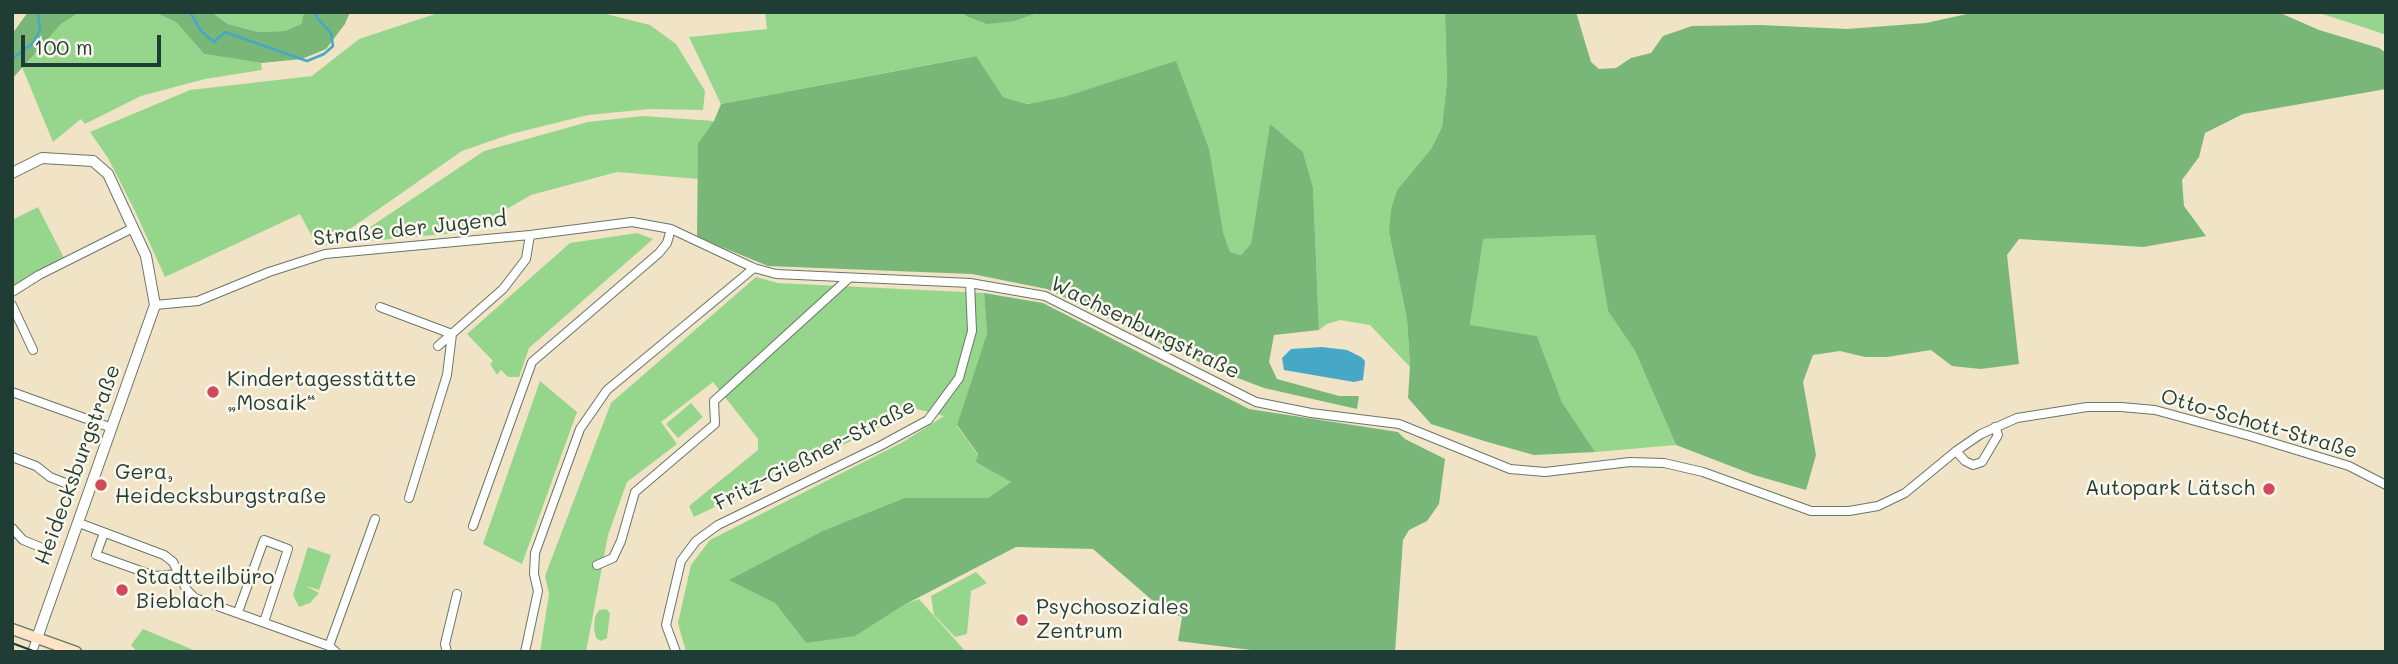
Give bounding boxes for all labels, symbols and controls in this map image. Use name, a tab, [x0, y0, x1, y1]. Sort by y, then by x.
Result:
scale bar	[24, 21, 164, 65]
text: 100 m	[34, 33, 93, 60]
street label: Straße der Jugend	[312, 206, 508, 252]
street label: Wachsenburgstraße	[1046, 271, 1244, 385]
street label: Heidecksburgstraße	[30, 361, 126, 569]
place label: Kindertagesstätte „Mosaik“	[227, 367, 416, 417]
marker: Kindertagesstätte „Mosaik“	[205, 384, 221, 400]
street label: Otto-Schott-Straße	[2158, 384, 2360, 464]
street label: Fritz-Gießner-Straße	[710, 393, 920, 517]
place label: Gera, Heidecksburgstraße	[115, 460, 326, 510]
place label: Autopark Lätsch	[2085, 476, 2255, 502]
marker: Gera, Heidecksburgstraße	[93, 477, 109, 493]
marker: Autopark Lätsch	[2261, 481, 2277, 497]
place label: Stadtteilbüro Bieblach	[136, 565, 274, 615]
marker: Stadtteilbüro Bieblach	[114, 582, 130, 598]
place label: Psychosoziales Zentrum	[1036, 595, 1189, 645]
marker: Psychosoziales Zentrum	[1014, 612, 1030, 628]

